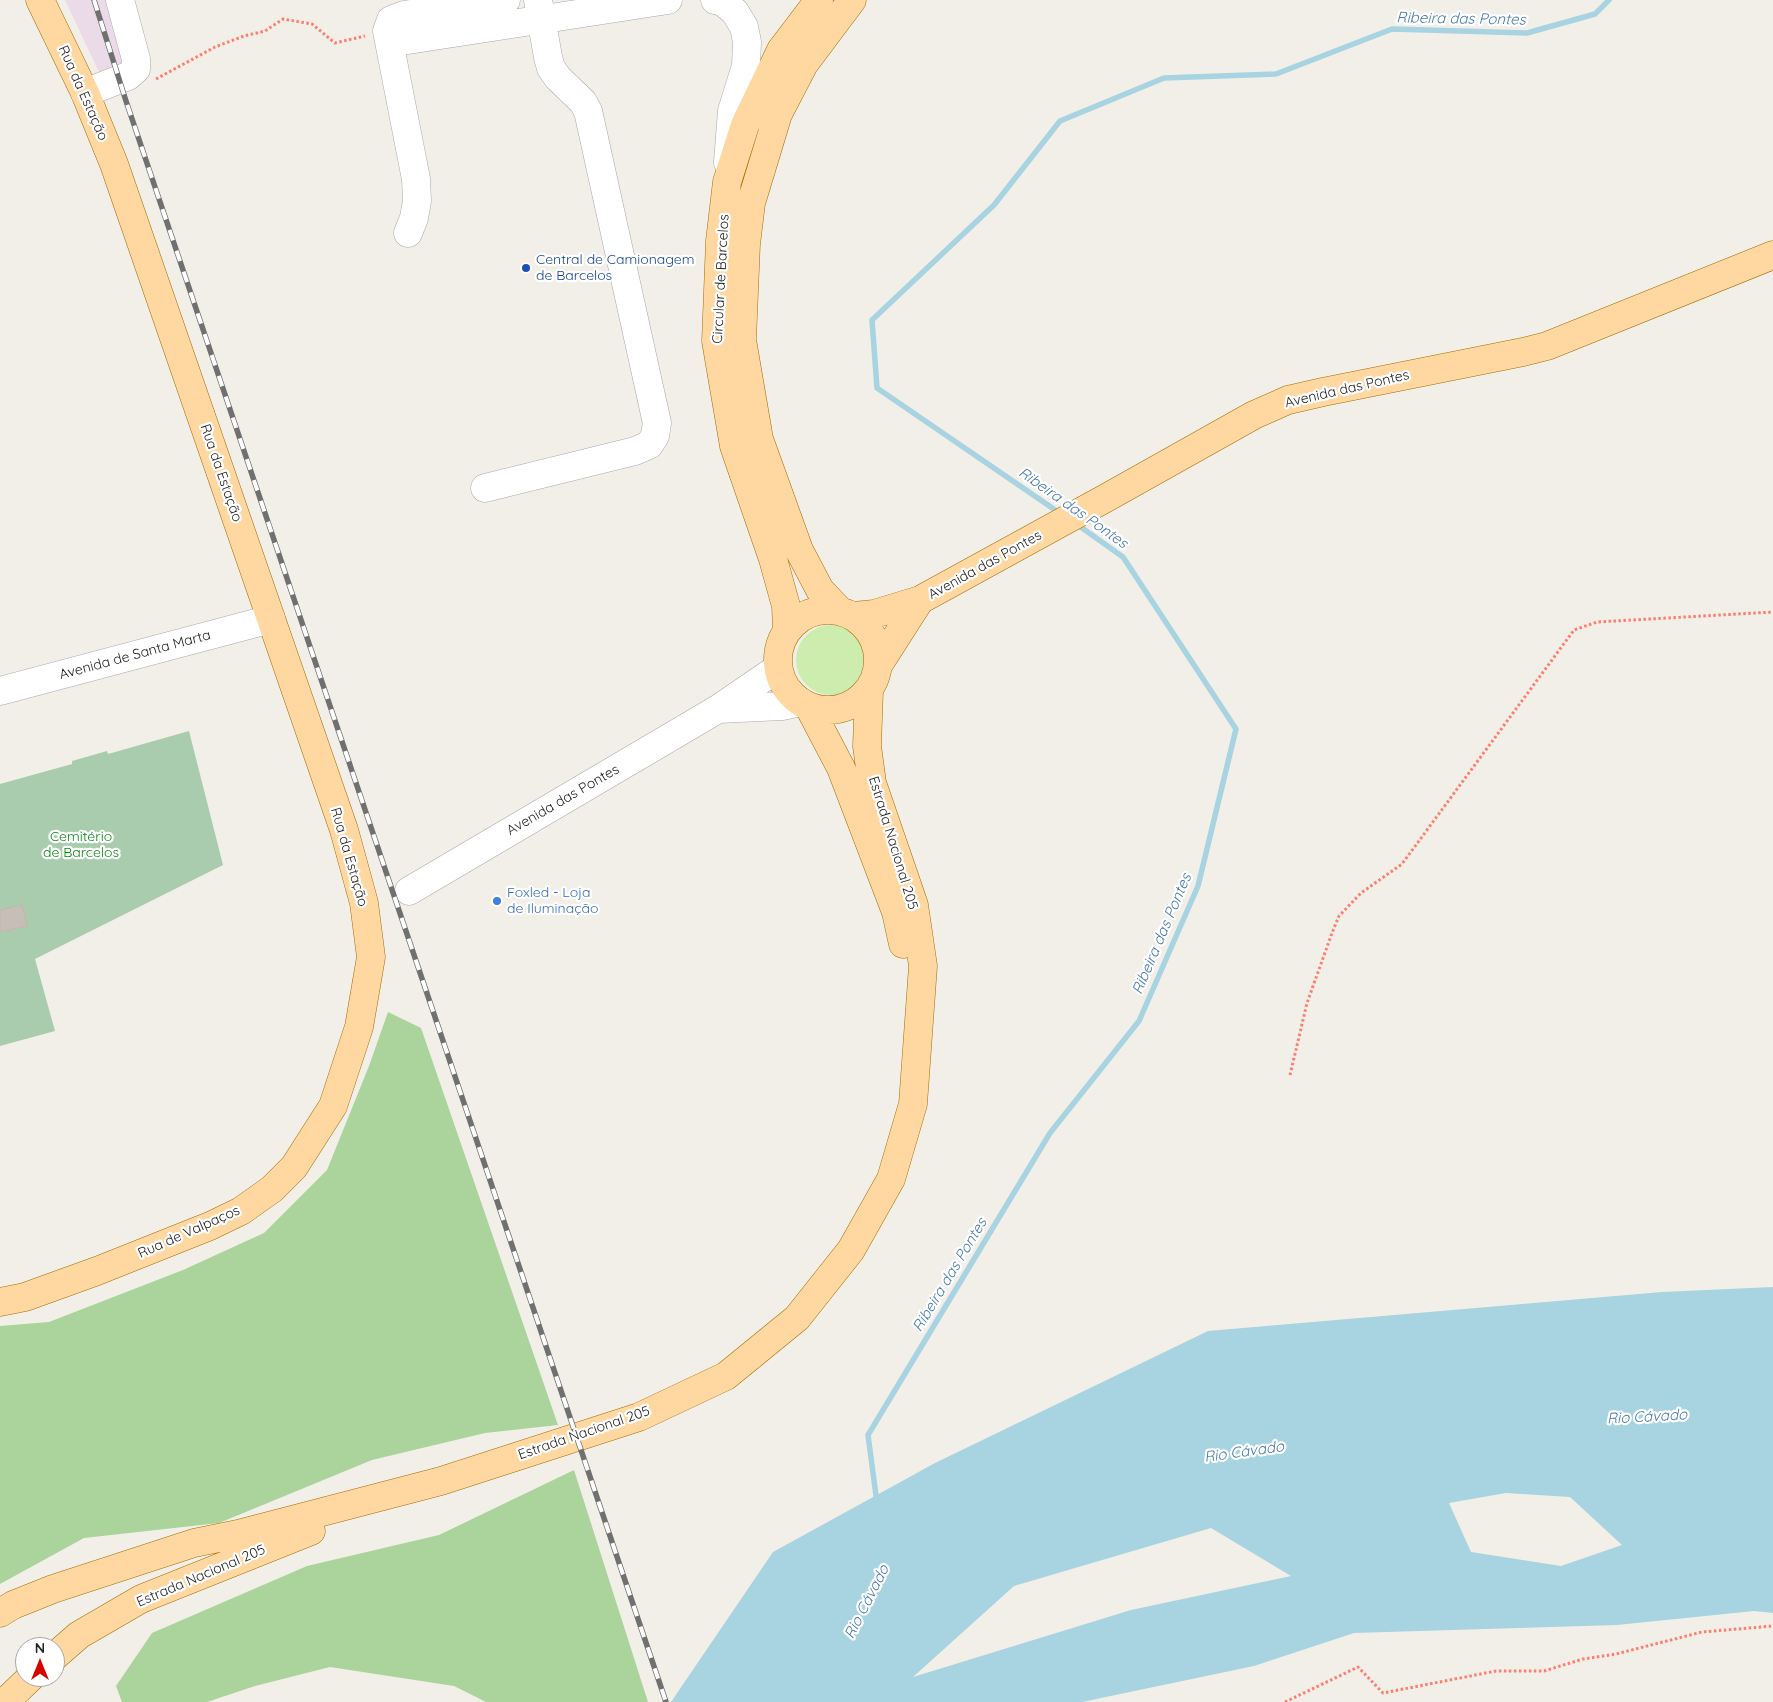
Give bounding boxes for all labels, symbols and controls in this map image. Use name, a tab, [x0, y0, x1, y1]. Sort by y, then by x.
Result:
water label: Ribeira das Pontes	[1396, 9, 1526, 29]
street label: Rua da Estação	[55, 43, 111, 143]
street label: Circular de Barcelos	[709, 214, 733, 344]
place label: Central de Camionagem de Barcelos	[536, 252, 694, 284]
marker: Central de Camionagem de Barcelos	[520, 262, 532, 274]
street label: Avenida das Pontes	[1283, 367, 1411, 411]
street label: Rua da Estação	[196, 422, 246, 524]
water label: Ribeira das Pontes	[1015, 464, 1131, 552]
street label: Avenida das Pontes	[925, 527, 1045, 603]
street label: Avenida de Santa Marta	[57, 627, 213, 683]
street label: Avenida das Pontes	[504, 761, 622, 839]
street label: Estrada Nacional 205	[865, 774, 921, 912]
street label: Rua da Estação	[327, 806, 371, 908]
park label: Cemitério de Barcelos	[43, 829, 119, 862]
water label: Ribeira das Pontes	[1128, 871, 1196, 997]
place label: Foxled - Loja de Iluminação	[507, 885, 598, 918]
marker: Foxled - Loja de Iluminação	[491, 895, 503, 907]
street label: Rua de Valpaços	[135, 1202, 243, 1262]
water label: Ribeira das Pontes	[909, 1215, 991, 1335]
street label: Estrada Nacional 205	[516, 1403, 652, 1463]
water label: Rio Cávado	[1606, 1406, 1688, 1428]
water label: Rio Cávado	[1203, 1438, 1285, 1466]
street label: Estrada Nacional 205	[134, 1541, 268, 1611]
water label: Rio Cávado	[841, 1562, 893, 1642]
north arrow	[15, 1637, 65, 1687]
text: N	[35, 1639, 45, 1657]

